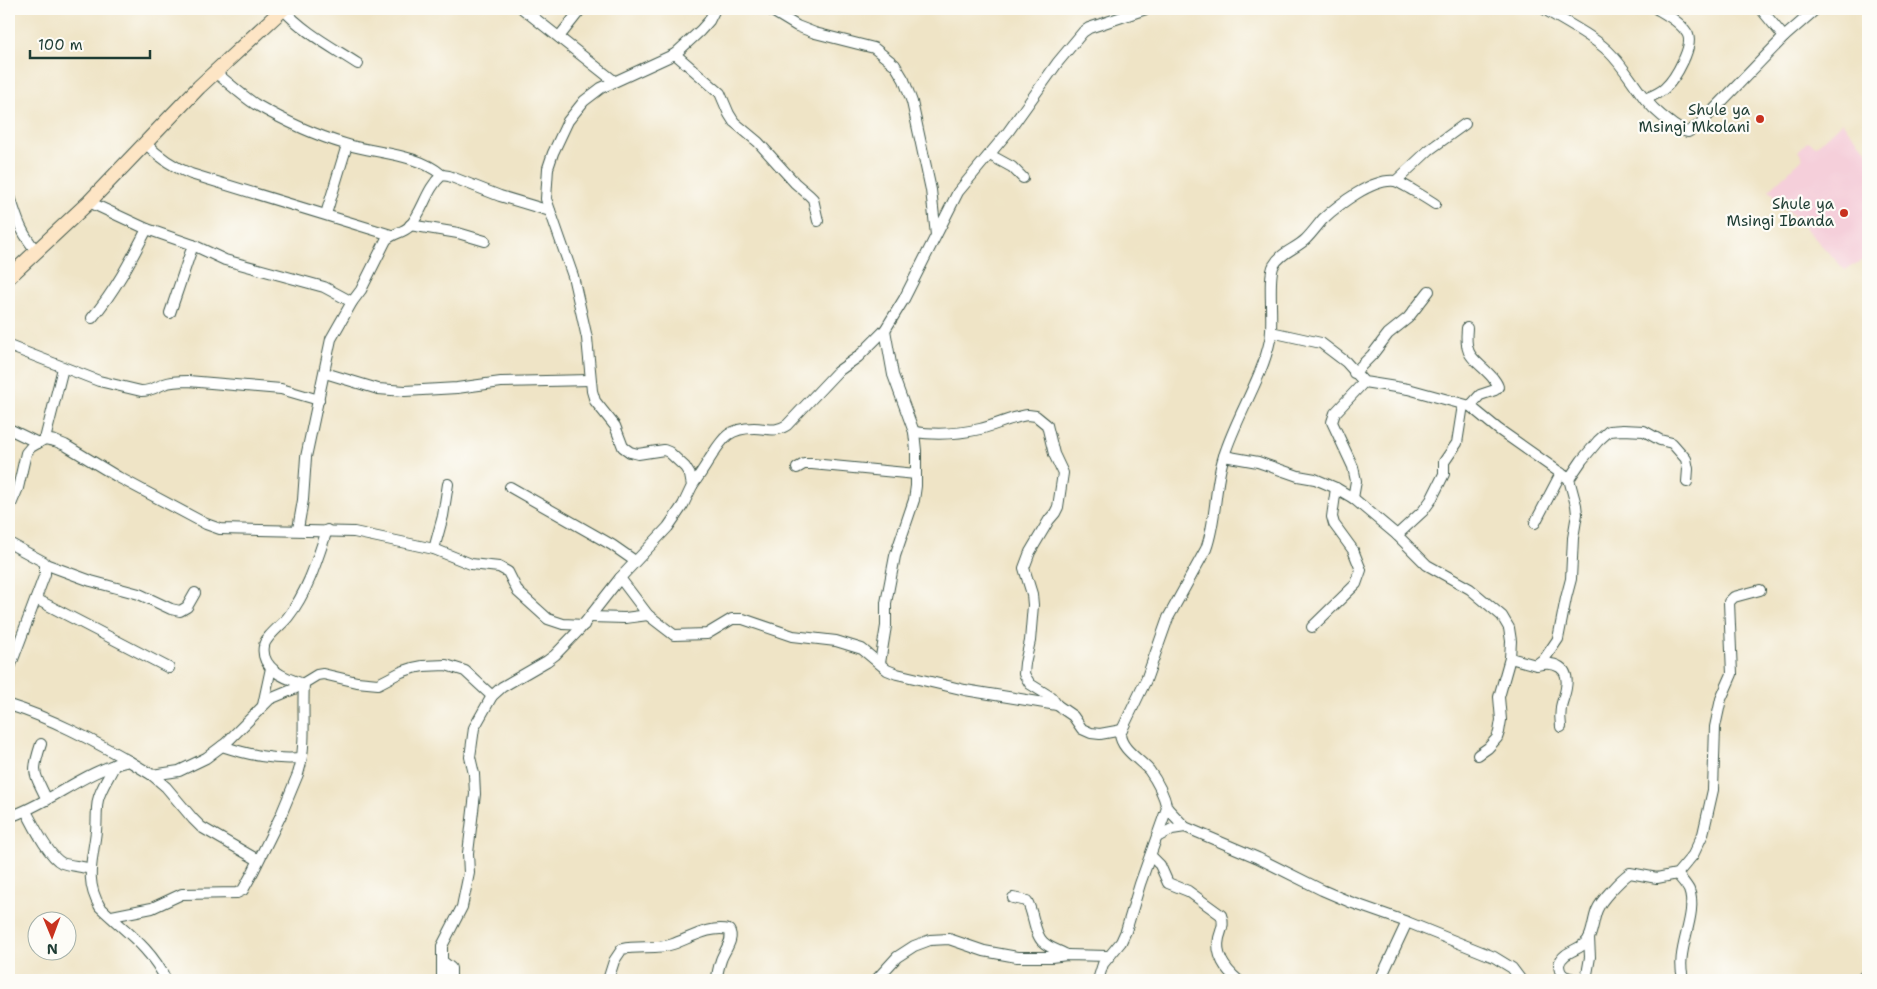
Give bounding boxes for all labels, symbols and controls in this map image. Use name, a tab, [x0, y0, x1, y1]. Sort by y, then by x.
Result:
scale bar	[30, 28, 150, 60]
text: 100 m	[38, 35, 83, 55]
place label: Shule ya Msingi Mkolani	[1639, 100, 1751, 137]
marker: Shule ya Msingi Mkolani	[1754, 113, 1766, 125]
place label: Shule ya Msingi Ibanda	[1727, 194, 1835, 231]
marker: Shule ya Msingi Ibanda	[1838, 207, 1850, 219]
north arrow	[28, 912, 78, 962]
text: N	[47, 940, 58, 958]

